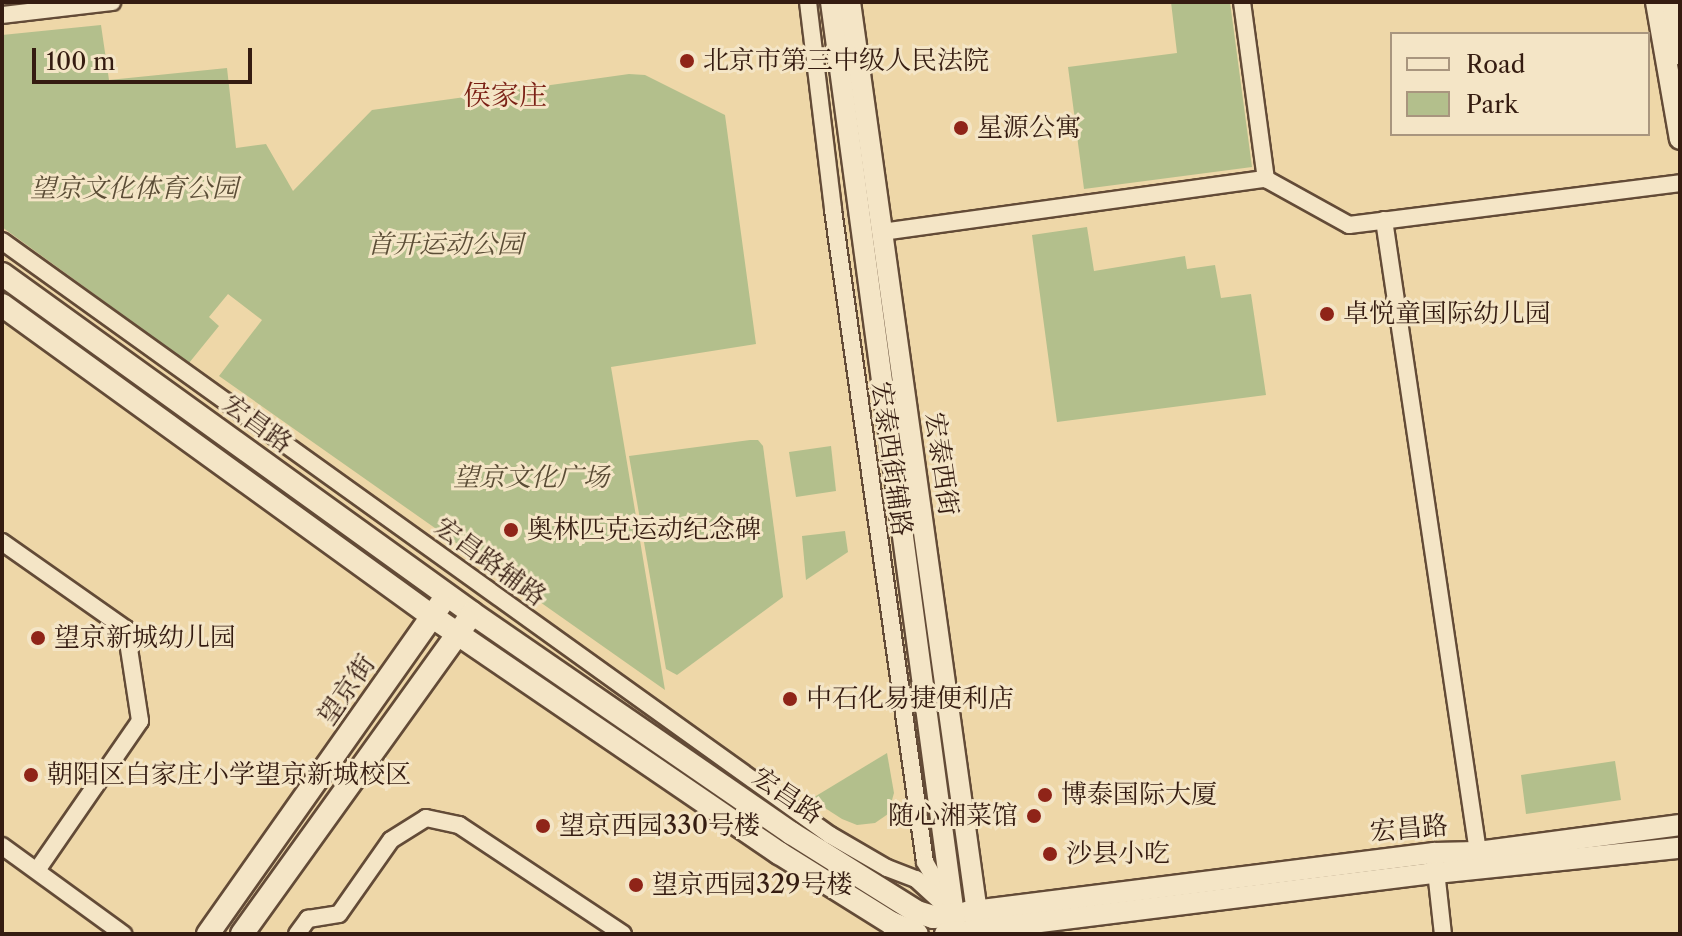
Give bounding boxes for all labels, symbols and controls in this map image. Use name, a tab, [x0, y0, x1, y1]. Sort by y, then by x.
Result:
scale bar	[36, 32, 256, 82]
legend	[1390, 32, 1650, 136]
place label: 北京市第三中级人民法院	[703, 45, 989, 77]
text: 100 m	[46, 47, 115, 76]
text: Road	[1466, 50, 1525, 79]
marker: 北京市第三中级人民法院	[678, 52, 696, 70]
district label: 侯家庄	[463, 78, 547, 112]
text: Park	[1466, 90, 1518, 119]
place label: 星源公寓	[977, 112, 1081, 144]
marker: 星源公寓	[952, 119, 970, 137]
park label: 望京文化体育公园	[30, 173, 238, 205]
park label: 首开运动公园	[367, 229, 523, 261]
place label: 卓悦童国际幼儿园	[1343, 298, 1551, 330]
marker: 卓悦童国际幼儿园	[1318, 305, 1336, 323]
street label: 宏泰西街辅路	[865, 380, 917, 538]
street label: 宏昌路	[216, 388, 298, 460]
street label: 宏泰西街	[918, 410, 964, 518]
park label: 望京文化广场	[453, 462, 609, 494]
street label: 宏昌路辅路	[428, 511, 552, 613]
place label: 奥林匹克运动纪念碑	[527, 514, 761, 546]
marker: 奥林匹克运动纪念碑	[502, 521, 520, 539]
place label: 望京新城幼儿园	[54, 622, 236, 654]
marker: 望京新城幼儿园	[29, 629, 47, 647]
street label: 望京街	[312, 649, 382, 731]
place label: 中石化易捷便利店	[806, 683, 1014, 715]
marker: 中石化易捷便利店	[781, 690, 799, 708]
place label: 朝阳区白家庄小学望京新城校区	[47, 759, 411, 791]
street label: 宏昌路	[746, 761, 828, 831]
marker: 朝阳区白家庄小学望京新城校区	[22, 766, 40, 784]
place label: 博泰国际大厦	[1061, 779, 1217, 811]
marker: 博泰国际大厦	[1036, 786, 1054, 804]
place label: 随心湘菜馆	[888, 800, 1018, 832]
marker: 随心湘菜馆	[1025, 807, 1043, 825]
place label: 望京西园330号楼	[559, 810, 760, 842]
street label: 宏昌路	[1369, 810, 1449, 848]
marker: 望京西园330号楼	[534, 817, 552, 835]
place label: 沙县小吃	[1066, 838, 1170, 870]
marker: 沙县小吃	[1041, 845, 1059, 863]
place label: 望京西园329号楼	[652, 869, 852, 901]
marker: 望京西园329号楼	[627, 876, 645, 894]

